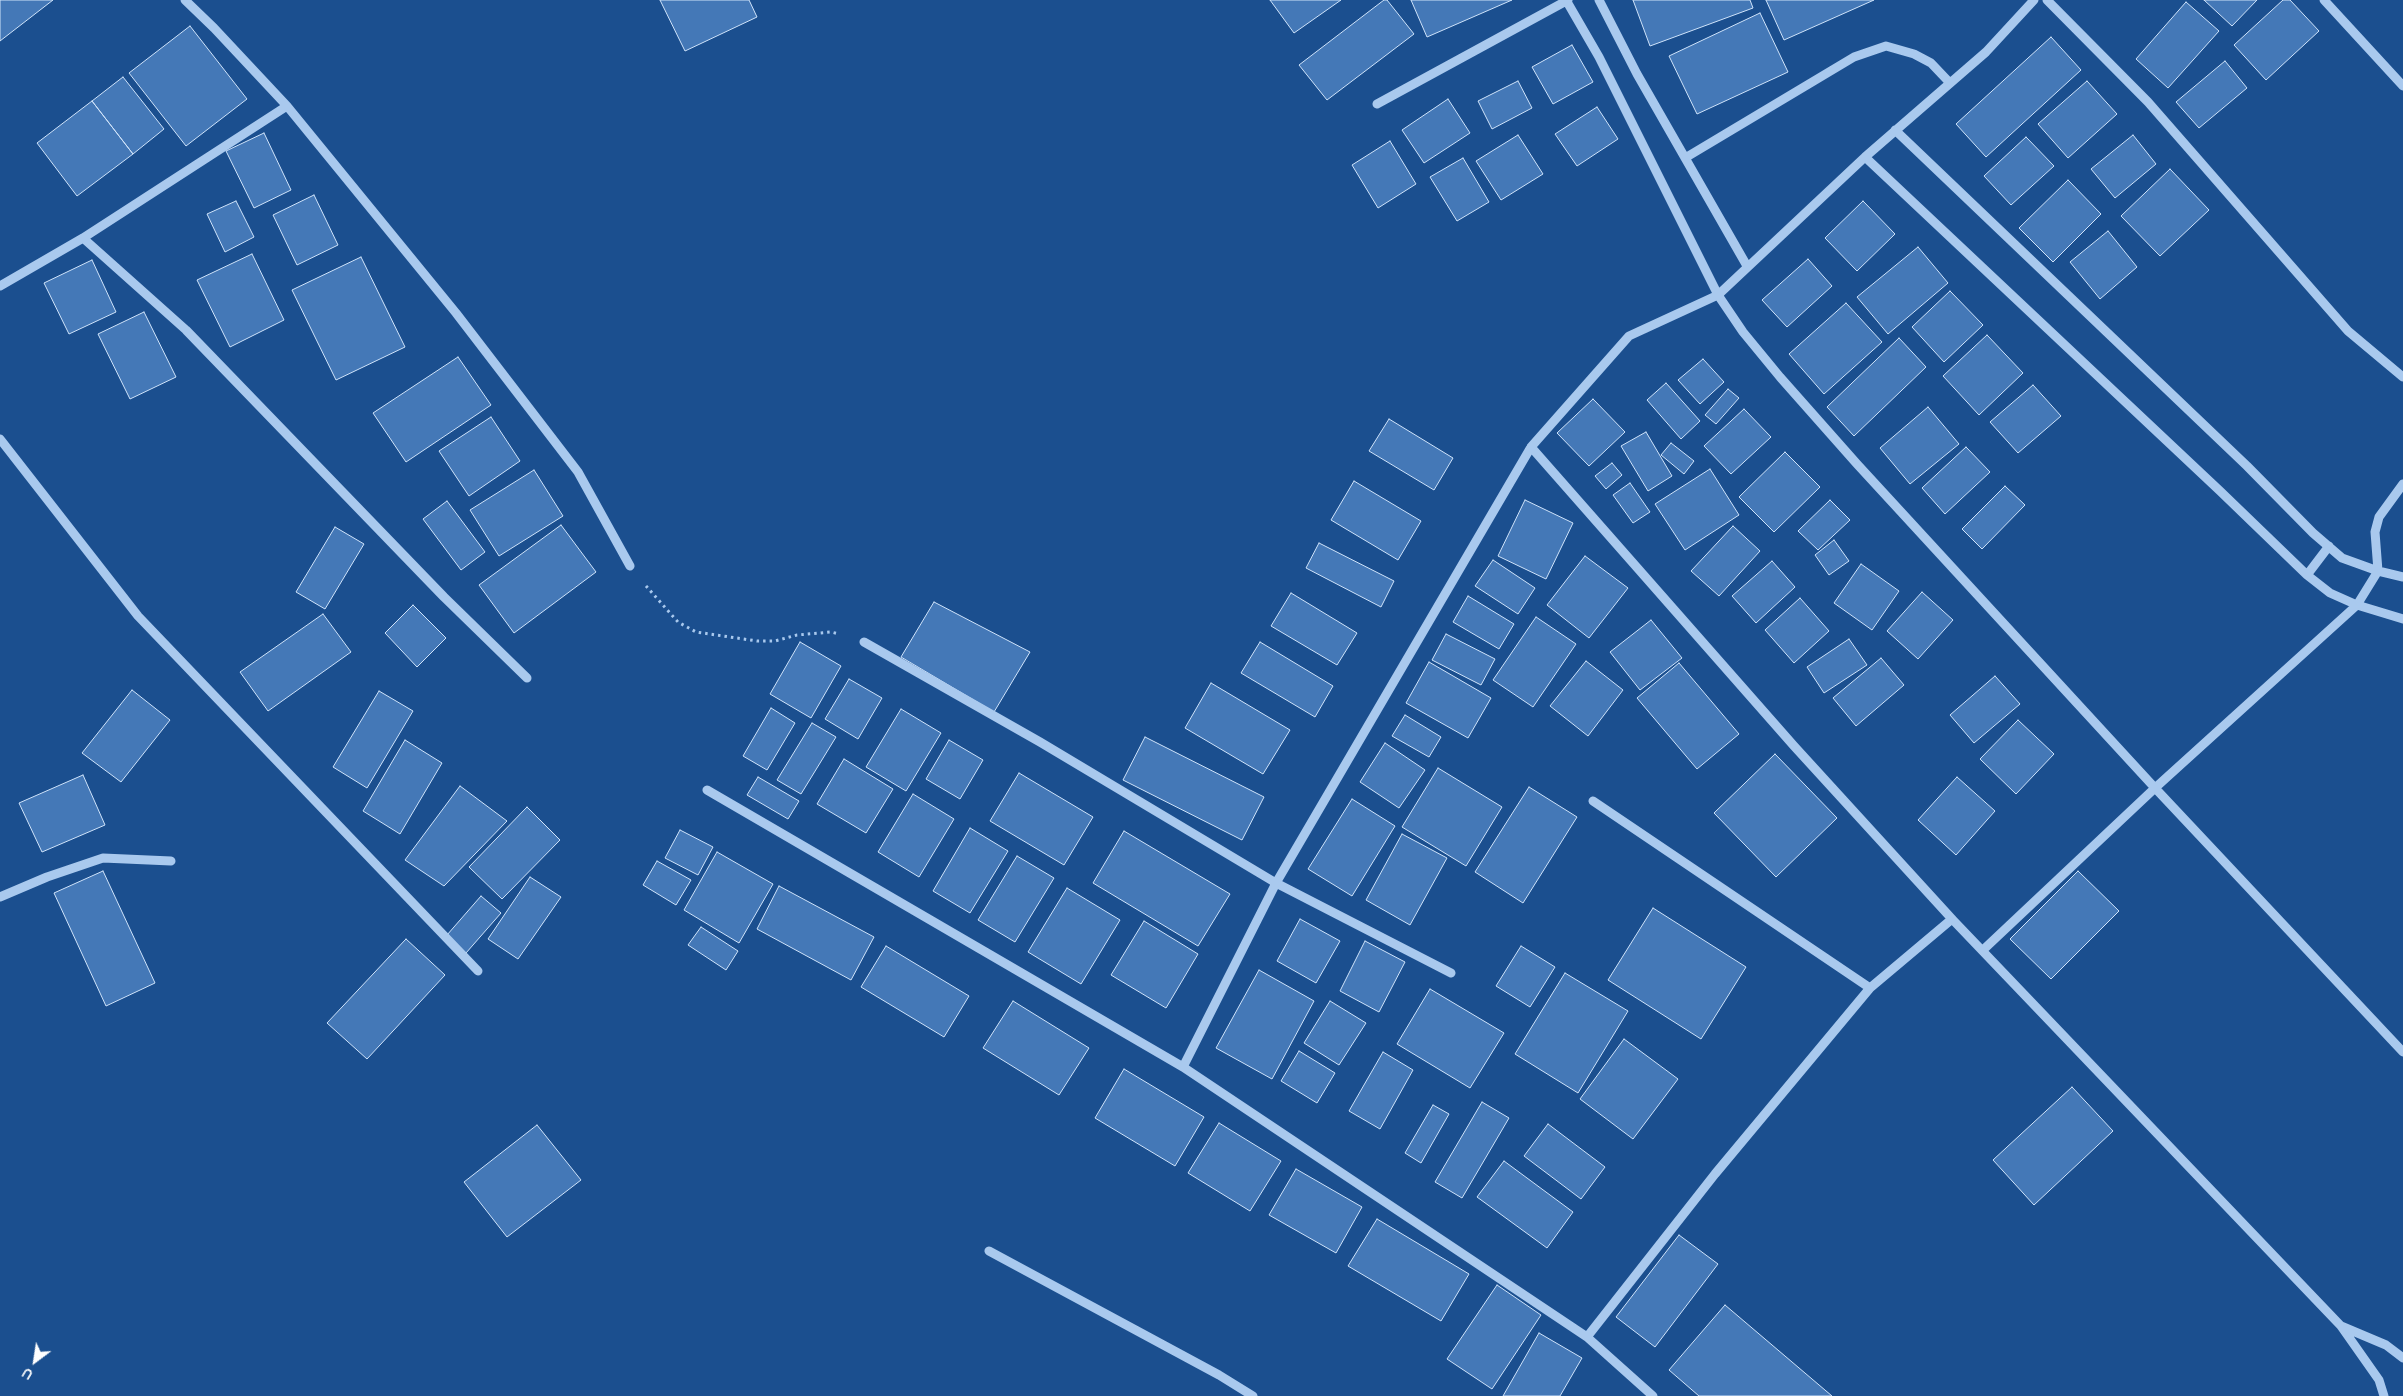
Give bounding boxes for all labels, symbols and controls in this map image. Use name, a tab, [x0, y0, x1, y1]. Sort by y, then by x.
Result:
north arrow	[10, 1336, 60, 1386]
text: U	[18, 1364, 36, 1384]

